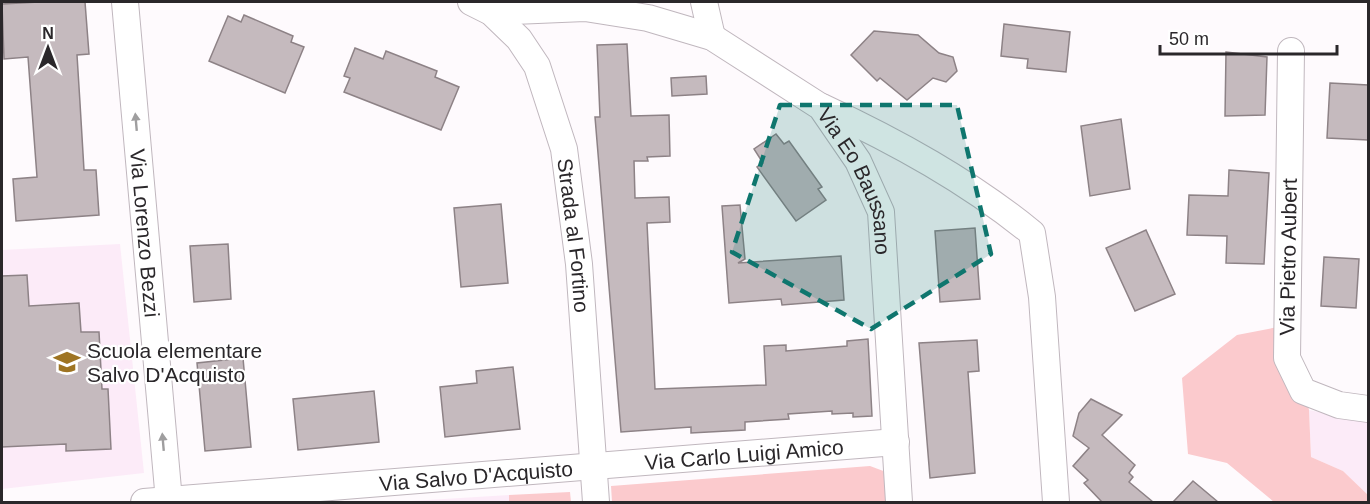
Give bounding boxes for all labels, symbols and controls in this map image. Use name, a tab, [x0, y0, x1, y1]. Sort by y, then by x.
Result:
north arrow	[18, 18, 78, 78]
scale bar	[1160, 18, 1337, 56]
text: N	[42, 25, 54, 42]
text: 50 m	[1169, 29, 1209, 49]
street label: Via Eo Baussano	[813, 103, 895, 255]
one-way arrow	[131, 113, 141, 132]
street label: Via Lorenzo Bezzi	[127, 148, 164, 318]
street label: Strada al Fortino	[554, 157, 594, 313]
street label: Via Pietro Aubert	[1275, 178, 1301, 336]
place label: Scuola elementare Salvo D'Acquisto	[87, 339, 262, 386]
school or university icon: Scuola elementare Salvo D'Acquisto	[52, 347, 82, 377]
one-way arrow	[159, 433, 168, 452]
street label: Via Carlo Luigi Amico	[644, 435, 844, 474]
street label: Via Salvo D'Acquisto	[378, 456, 574, 495]

